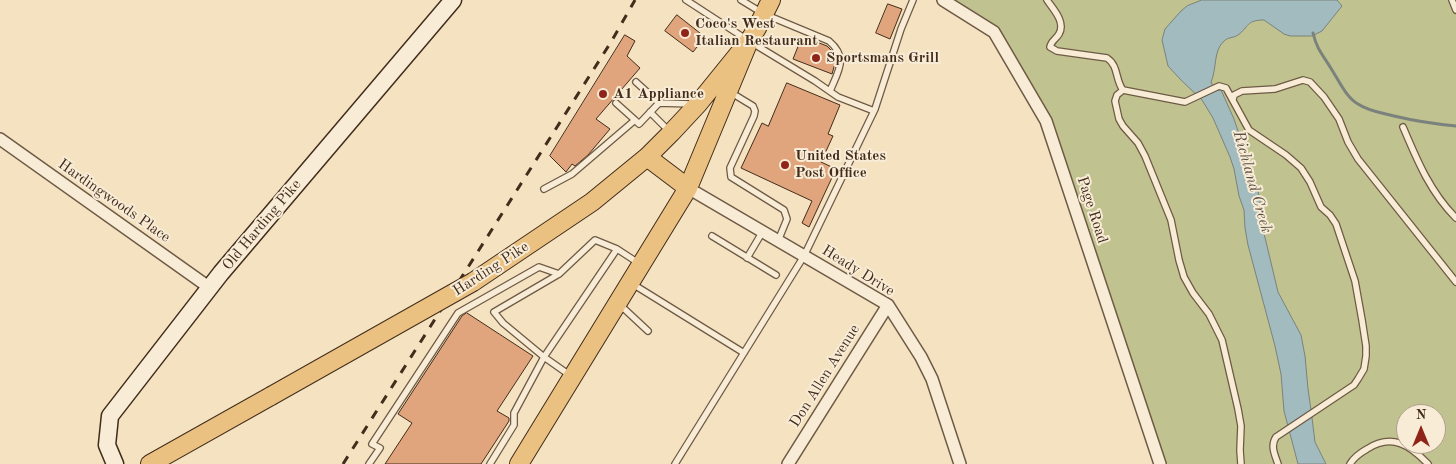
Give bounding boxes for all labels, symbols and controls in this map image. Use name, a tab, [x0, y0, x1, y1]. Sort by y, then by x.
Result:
place label: Coco's West Italian Restaurant	[695, 15, 818, 50]
marker: Coco's West Italian Restaurant	[679, 27, 691, 39]
place label: Sportsmans Grill	[826, 49, 939, 67]
marker: Sportsmans Grill	[810, 52, 822, 64]
place label: A1 Appliance	[613, 85, 704, 103]
marker: A1 Appliance	[597, 88, 609, 100]
water label: Richland Creek	[1228, 129, 1276, 235]
place label: United States Post Office	[795, 147, 886, 182]
street label: Hardingwoods Place	[54, 156, 174, 246]
marker: United States Post Office	[779, 159, 791, 171]
street label: Page Road	[1073, 174, 1111, 246]
street label: Old Harding Pike	[219, 176, 305, 274]
street label: Harding Pike	[450, 238, 532, 300]
street label: Heady Drive	[818, 242, 898, 300]
street label: Don Allen Avenue	[786, 321, 864, 431]
north arrow	[1396, 404, 1446, 454]
text: N	[1416, 408, 1426, 422]

